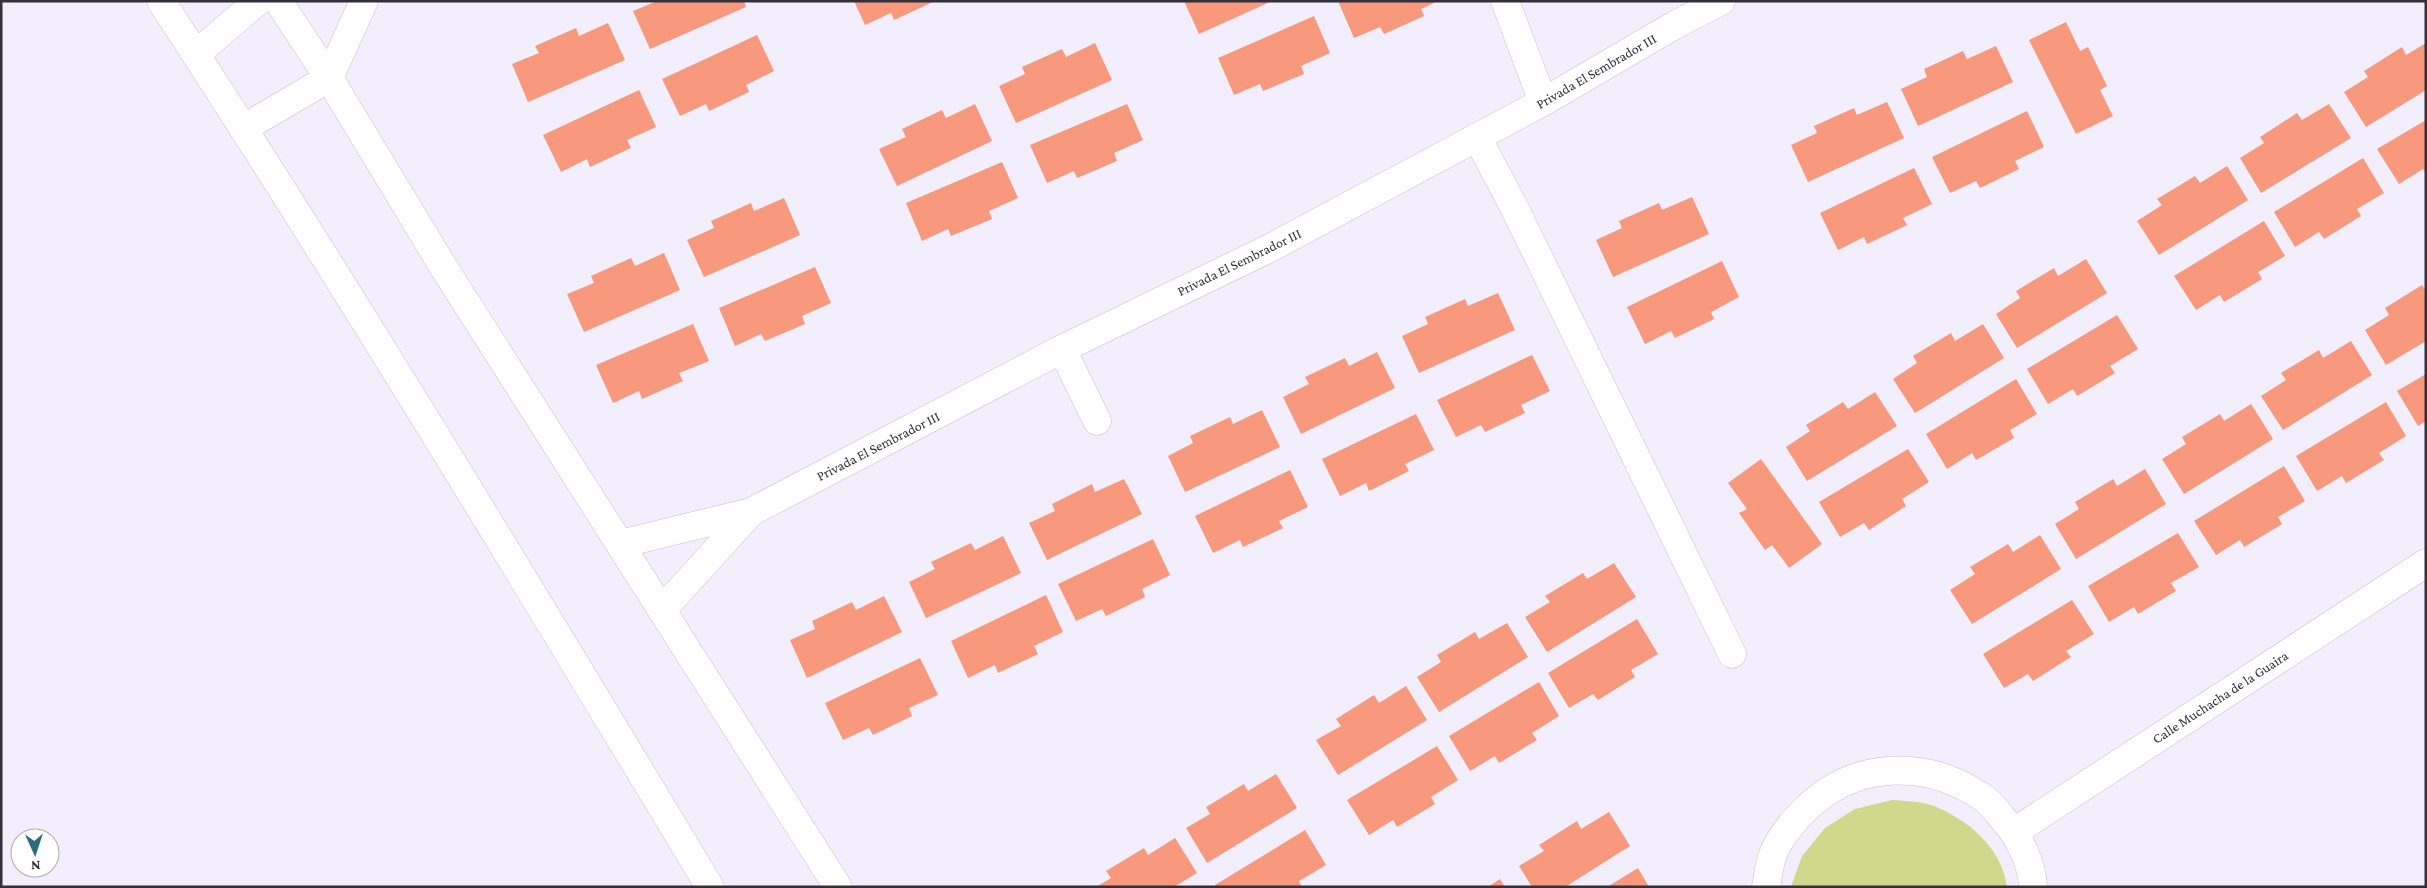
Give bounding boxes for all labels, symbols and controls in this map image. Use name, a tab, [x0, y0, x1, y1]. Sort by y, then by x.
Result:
street label: Privada El Sembrador III	[1533, 30, 1659, 112]
street label: Privada El Sembrador III	[1174, 225, 1304, 299]
street label: Privada El Sembrador III	[814, 408, 942, 484]
street label: Calle Muchacha de la Guaira	[2149, 647, 2291, 747]
north arrow	[10, 828, 60, 878]
text: N	[30, 858, 41, 874]

